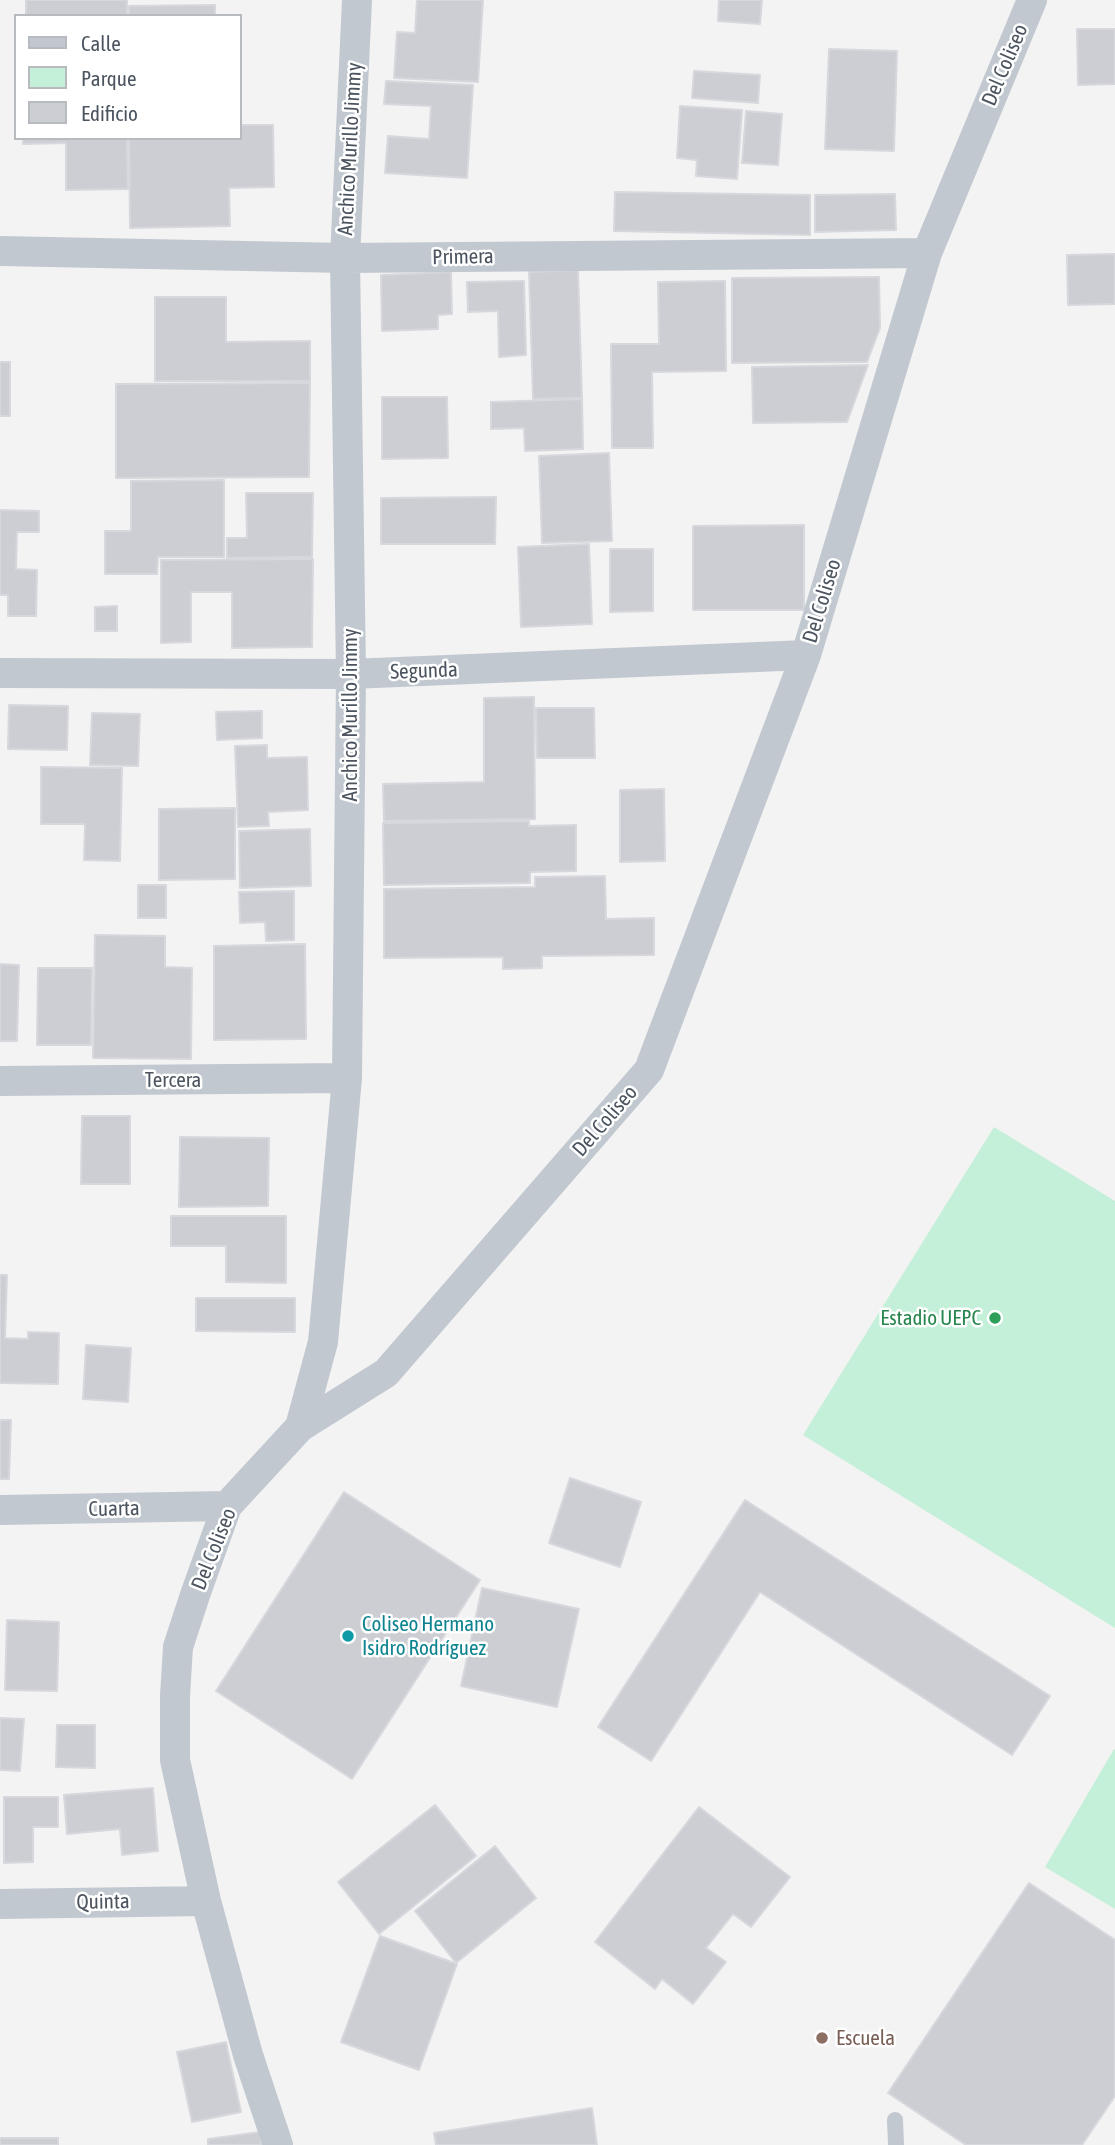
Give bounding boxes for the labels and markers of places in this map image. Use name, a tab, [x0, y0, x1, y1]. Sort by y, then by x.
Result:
place label: Estadio UEPC	[880, 1305, 981, 1331]
marker: Estadio UEPC	[987, 1310, 1003, 1326]
place label: Coliseo Hermano Isidro Rodríguez	[362, 1611, 494, 1661]
marker: Coliseo Hermano Isidro Rodríguez	[340, 1628, 356, 1644]
place label: Escuela	[836, 2025, 895, 2051]
marker: Escuela	[814, 2030, 830, 2046]

